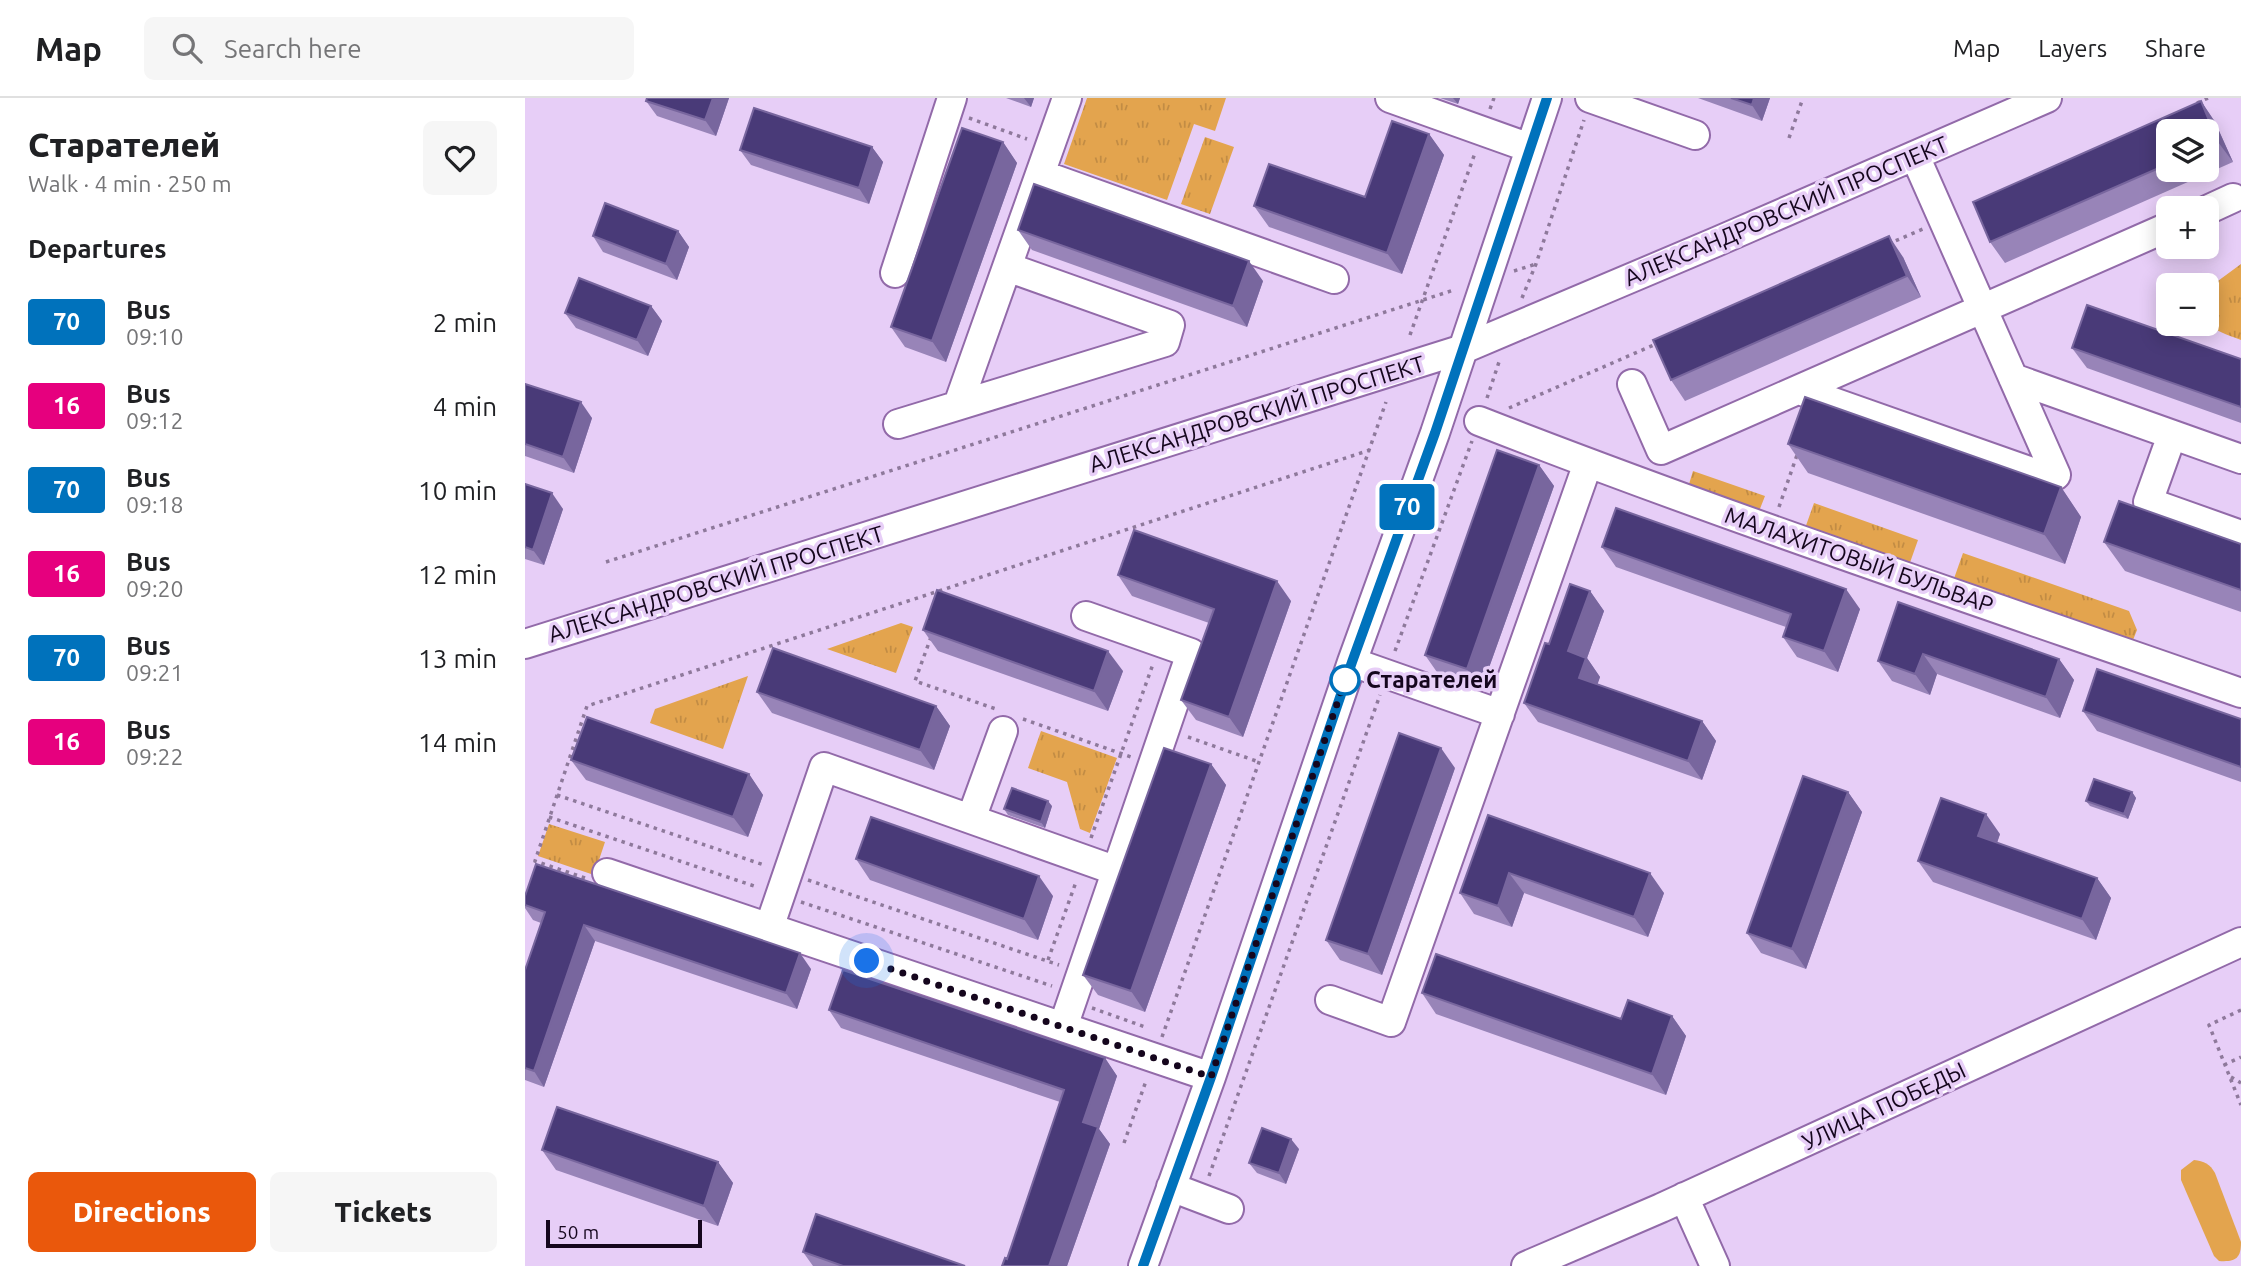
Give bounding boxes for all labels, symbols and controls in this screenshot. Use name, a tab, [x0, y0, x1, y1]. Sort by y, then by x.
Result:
search box	[144, 17, 634, 80]
icon: search	[168, 29, 206, 67]
text: Map	[35, 30, 102, 67]
text: Search here	[224, 34, 362, 63]
text: Map	[1953, 35, 2000, 62]
text: Layers	[2038, 35, 2107, 62]
text: Share	[2145, 35, 2206, 62]
map controls	[2156, 119, 2219, 336]
button: layers	[2156, 119, 2219, 182]
button: heart	[423, 121, 497, 195]
text: Старателей	[28, 126, 220, 163]
street label: АЛЕКСАНДРОВСКИЙ ПРОСПЕКТ	[1620, 131, 1952, 290]
text: Walk · 4 min · 250 m	[28, 171, 232, 196]
button: +	[2156, 196, 2219, 259]
text: Departures	[28, 234, 166, 263]
button: −	[2156, 273, 2219, 336]
text: Bus	[126, 295, 171, 324]
text: 70	[53, 308, 80, 335]
text: 2 min	[433, 308, 497, 337]
text: 09:10	[126, 324, 184, 349]
street label: АЛЕКСАНДРОВСКИЙ ПРОСПЕКТ	[1086, 350, 1428, 477]
text: Bus	[126, 379, 171, 408]
text: 16	[53, 392, 80, 419]
text: 4 min	[433, 392, 497, 421]
text: 09:12	[126, 408, 184, 433]
text: Bus	[126, 463, 171, 492]
text: 70	[53, 476, 80, 503]
text: 10 min	[418, 476, 497, 505]
line badge: 70	[1375, 484, 1439, 530]
text: 09:18	[126, 492, 184, 517]
text: 70	[1393, 493, 1421, 520]
street label: МАЛАХИТОВЫЙ БУЛЬВАР	[1722, 502, 1997, 617]
street label: АЛЕКСАНДРОВСКИЙ ПРОСПЕКТ	[545, 520, 887, 647]
text: Bus	[126, 547, 171, 576]
text: 16	[53, 560, 80, 587]
text: 12 min	[418, 560, 497, 589]
text: 09:20	[126, 576, 184, 601]
text: Bus	[126, 631, 171, 660]
text: 70	[53, 644, 80, 671]
text: 13 min	[418, 644, 497, 673]
text: 09:21	[126, 660, 184, 685]
marker: Старателей	[1330, 665, 1360, 695]
place label: Старателей	[1366, 667, 1497, 692]
text: Bus	[126, 715, 171, 744]
text: 16	[53, 728, 80, 755]
text: 14 min	[418, 728, 497, 757]
text: 09:22	[126, 744, 184, 769]
your location	[849, 943, 884, 978]
street label: УЛИЦА ПОБЕДЫ	[1798, 1057, 1969, 1154]
button: Directions	[28, 1172, 256, 1252]
button: Tickets	[270, 1172, 497, 1252]
scale bar	[546, 1217, 702, 1249]
text: 50 m	[557, 1221, 599, 1243]

